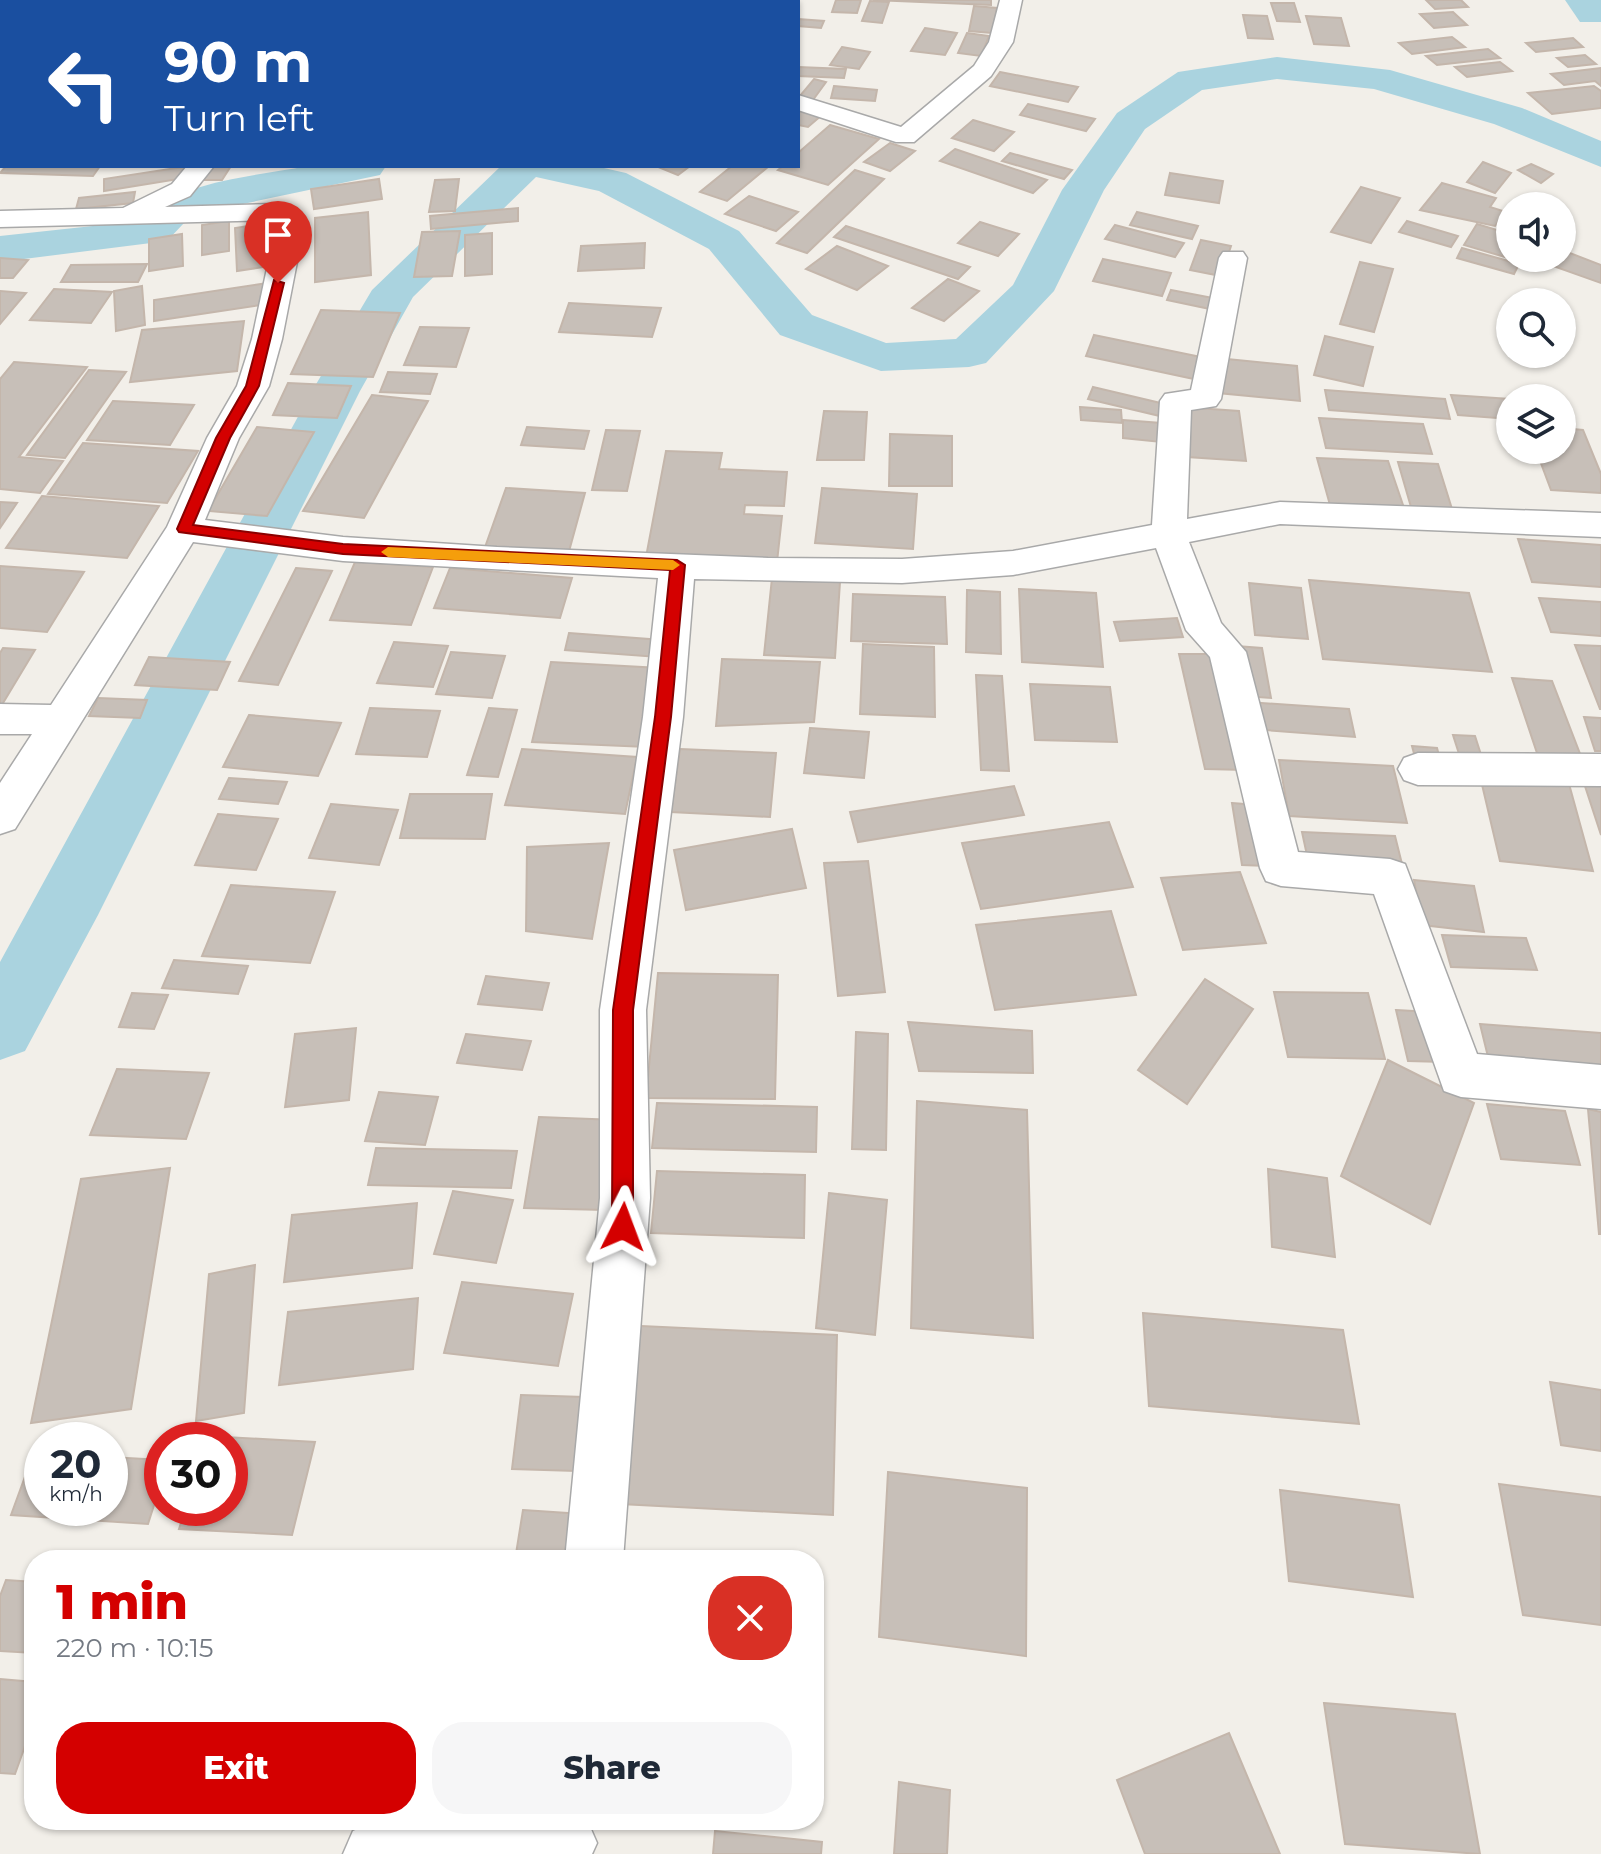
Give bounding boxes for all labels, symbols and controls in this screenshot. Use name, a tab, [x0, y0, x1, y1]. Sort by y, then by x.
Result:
text: 90 m	[164, 28, 312, 96]
icon: left	[32, 32, 136, 136]
text: Turn left	[164, 96, 315, 140]
map controls	[1496, 192, 1576, 464]
button: sound	[1496, 192, 1576, 272]
pin	[244, 201, 312, 283]
icon: arrive	[256, 213, 300, 257]
button: search	[1496, 288, 1576, 368]
button: layers	[1496, 384, 1576, 464]
position arrow	[581, 1185, 665, 1269]
speed limit sign: 30	[144, 1422, 248, 1526]
text: 20	[51, 1439, 101, 1488]
text: km/h	[49, 1482, 103, 1506]
text: 1 min	[56, 1573, 188, 1631]
button: close	[708, 1576, 792, 1660]
text: 220 m · 10:15	[56, 1632, 213, 1664]
button: Exit	[56, 1722, 416, 1814]
button: Share	[432, 1722, 792, 1814]

